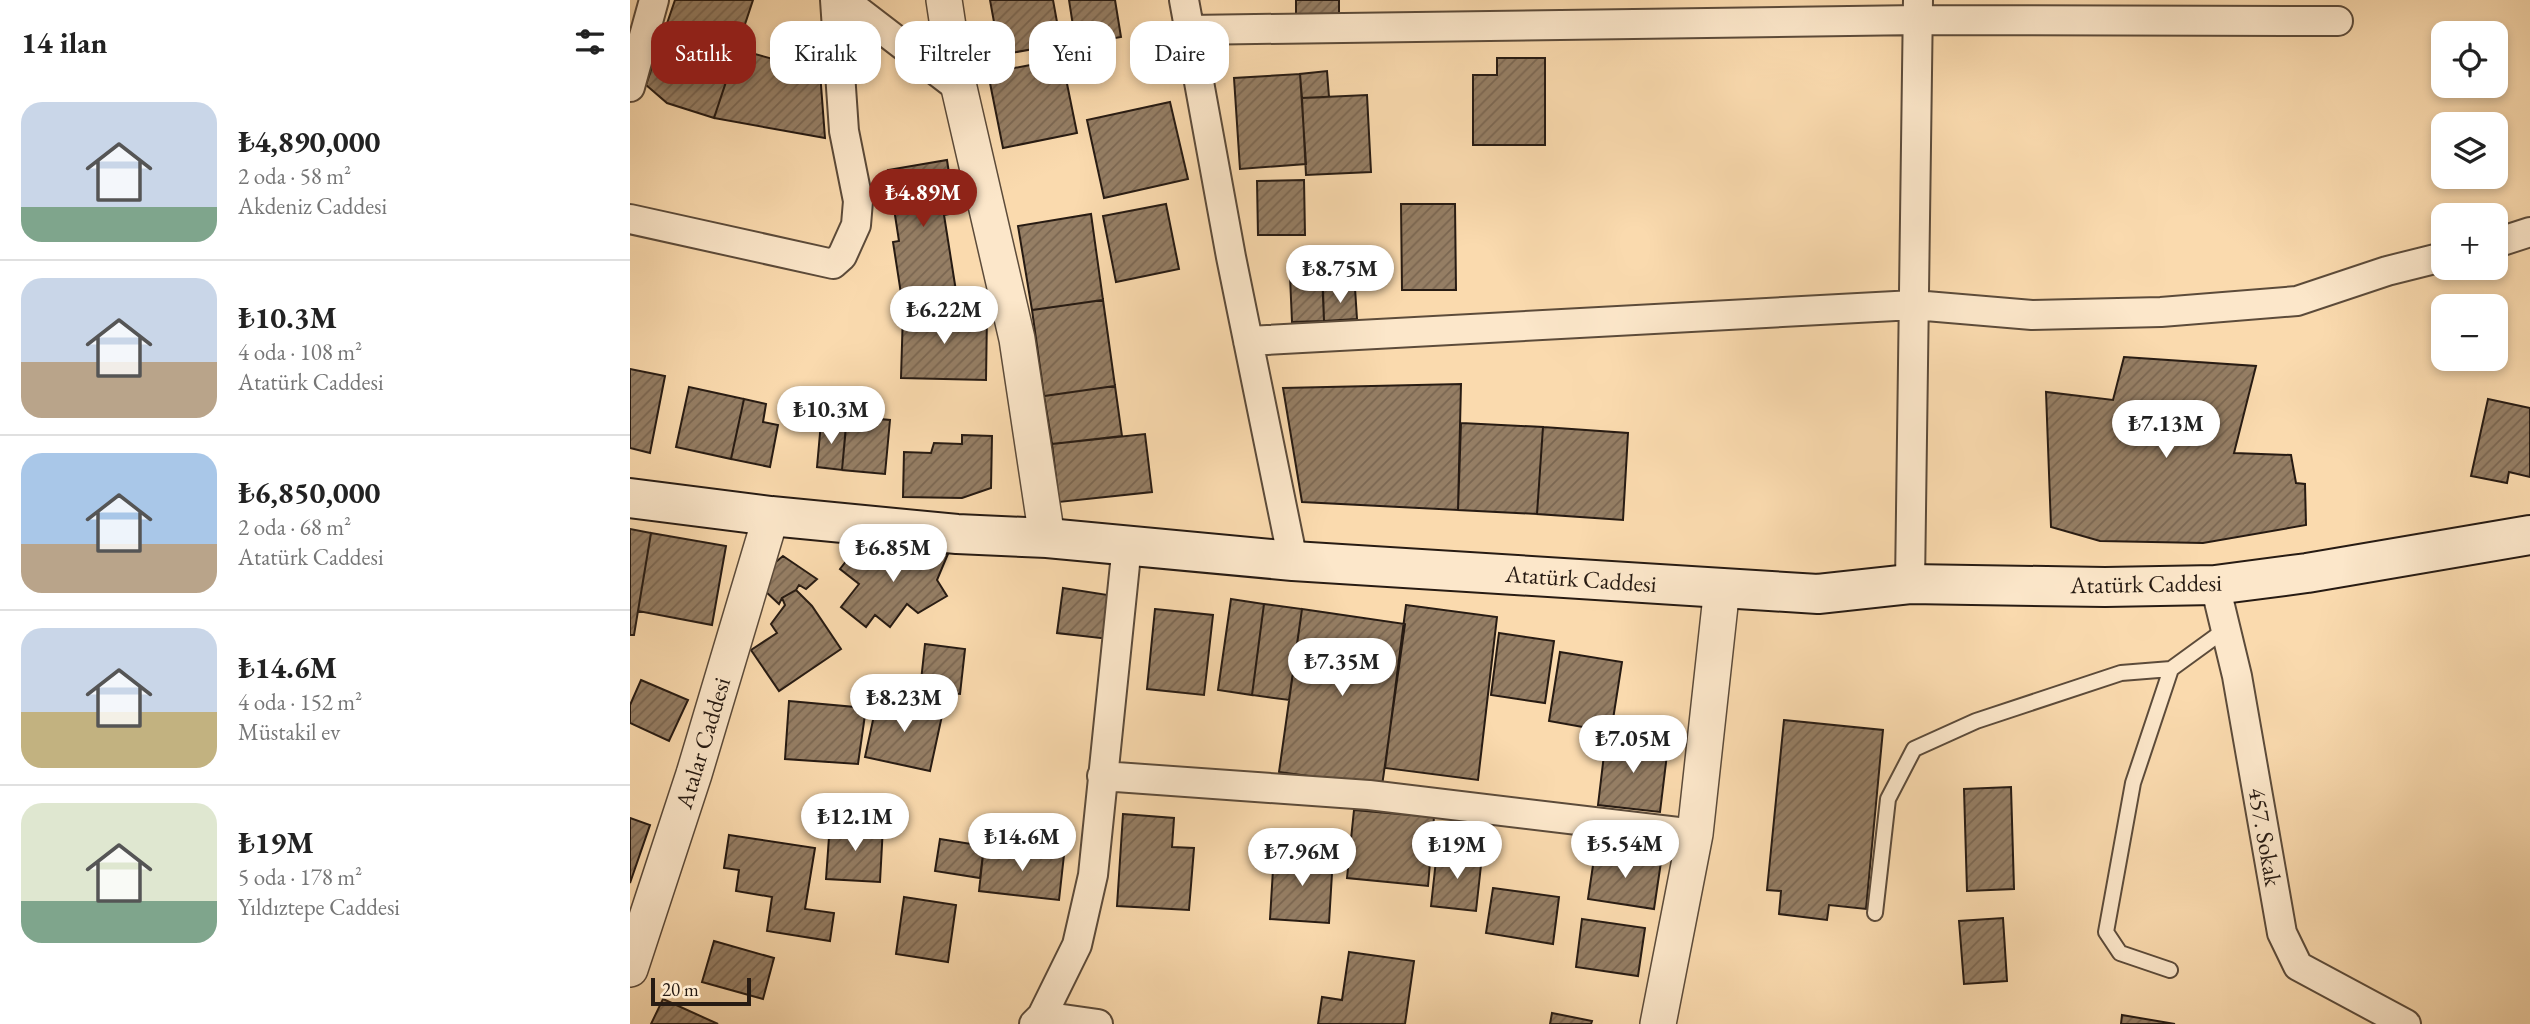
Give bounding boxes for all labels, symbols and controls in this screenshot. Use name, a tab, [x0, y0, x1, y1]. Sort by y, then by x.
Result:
chip: Satılık	[651, 21, 756, 84]
chip: Kiralık	[770, 21, 881, 84]
chip: Filtreler	[895, 21, 1015, 84]
chip: Yeni	[1029, 21, 1116, 84]
chip: Daire	[1130, 21, 1229, 84]
map controls	[2431, 21, 2508, 371]
button: locate	[2431, 21, 2508, 98]
text: 14 ilan	[21, 23, 107, 62]
icon: filters	[571, 23, 609, 61]
button: layers	[2431, 112, 2508, 189]
text: ₺4,890,000	[238, 122, 380, 161]
icon: home	[77, 130, 161, 214]
text: 2 oda · 58 m²	[238, 161, 351, 191]
pin: ₺4.89M	[866, 170, 980, 229]
text: ₺4.89M	[885, 177, 961, 207]
text: Akdeniz Caddesi	[238, 191, 387, 221]
button: +	[2431, 203, 2508, 280]
pin: ₺8.75M	[1283, 246, 1397, 305]
text: ₺8.75M	[1302, 253, 1378, 283]
pin: ₺6.22M	[887, 286, 1001, 346]
text: ₺6.22M	[906, 294, 982, 324]
button: −	[2431, 294, 2508, 371]
text: ₺10.3M	[238, 298, 337, 337]
icon: home	[77, 306, 161, 390]
text: 4 oda · 108 m²	[238, 337, 362, 367]
text: Atatürk Caddesi	[238, 367, 384, 397]
pin: ₺10.3M	[774, 386, 888, 446]
text: ₺10.3M	[793, 394, 869, 424]
pin: ₺7.13M	[2109, 400, 2223, 460]
text: ₺7.13M	[2128, 408, 2204, 438]
text: ₺6,850,000	[238, 473, 380, 512]
icon: home	[77, 481, 161, 565]
text: 2 oda · 68 m²	[238, 512, 351, 542]
pin: ₺6.85M	[836, 524, 950, 584]
text: ₺6.85M	[855, 532, 931, 562]
text: Atatürk Caddesi	[238, 542, 384, 572]
street label: Atatürk Caddesi	[1503, 558, 1658, 599]
street label: Atatürk Caddesi	[2069, 567, 2222, 600]
pin: ₺7.35M	[1285, 638, 1399, 698]
text: ₺7.35M	[1304, 646, 1380, 676]
text: ₺14.6M	[238, 648, 337, 687]
icon: home	[77, 656, 161, 740]
street label: Atalar Caddesi	[668, 673, 737, 813]
pin: ₺8.23M	[847, 674, 961, 734]
text: ₺8.23M	[866, 682, 942, 712]
text: 4 oda · 152 m²	[238, 687, 362, 717]
pin: ₺7.05M	[1576, 716, 1690, 775]
text: Müstakil ev	[238, 717, 340, 747]
text: ₺7.05M	[1595, 723, 1671, 753]
street label: 457. Sokak	[2242, 785, 2290, 889]
pin: ₺12.1M	[798, 794, 912, 853]
text: ₺12.1M	[817, 801, 893, 831]
pin: ₺14.6M	[965, 814, 1079, 873]
pin: ₺5.54M	[1568, 820, 1682, 880]
text: ₺14.6M	[984, 821, 1060, 851]
pin: ₺19M	[1416, 822, 1498, 881]
text: ₺19M	[238, 823, 314, 862]
pin: ₺7.96M	[1245, 828, 1359, 888]
text: ₺5.54M	[1587, 828, 1663, 858]
text: ₺19M	[1428, 829, 1486, 859]
icon: home	[77, 831, 161, 915]
text: ₺7.96M	[1264, 836, 1340, 866]
text: 5 oda · 178 m²	[238, 862, 362, 892]
text: Yıldıztepe Caddesi	[238, 892, 400, 922]
scale bar	[651, 975, 751, 1007]
text: 20 m	[662, 977, 699, 1002]

